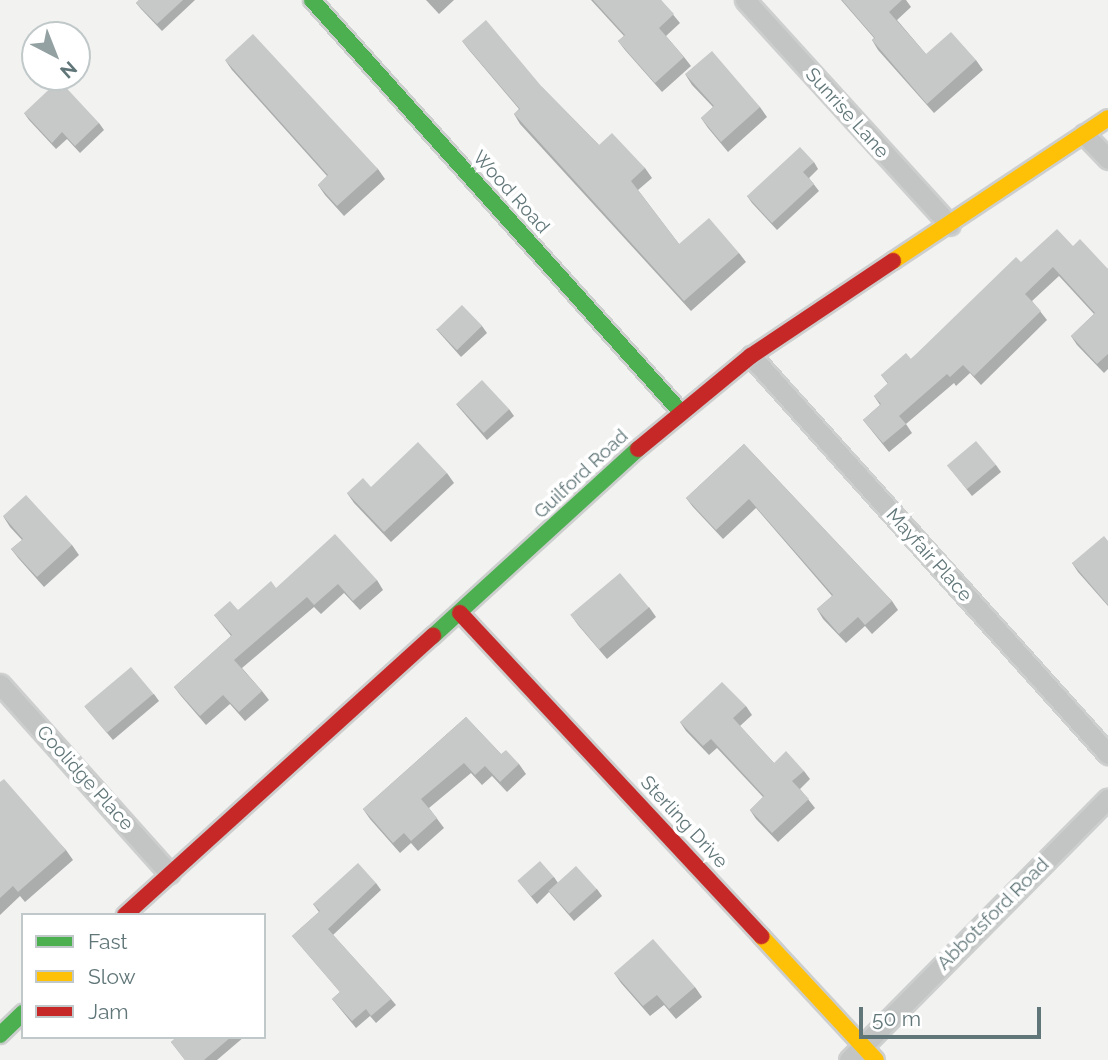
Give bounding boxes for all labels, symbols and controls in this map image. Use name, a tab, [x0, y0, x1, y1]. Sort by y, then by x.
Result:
north arrow	[21, 21, 91, 91]
text: N	[56, 57, 81, 83]
street label: Sunrise Lane	[801, 63, 893, 163]
street label: Wood Road	[468, 146, 554, 238]
street label: Guilford Road	[529, 425, 633, 523]
street label: Mayfair Place	[881, 504, 977, 606]
street label: Coolidge Place	[32, 721, 138, 835]
street label: Sterling Drive	[636, 771, 732, 873]
street label: Abbotsford Road	[932, 853, 1054, 975]
legend	[21, 913, 266, 1039]
text: Fast	[88, 929, 128, 954]
text: Slow	[88, 964, 136, 989]
scale bar	[863, 993, 1045, 1038]
text: Jam	[88, 999, 129, 1024]
text: 50 m	[872, 1006, 921, 1031]

